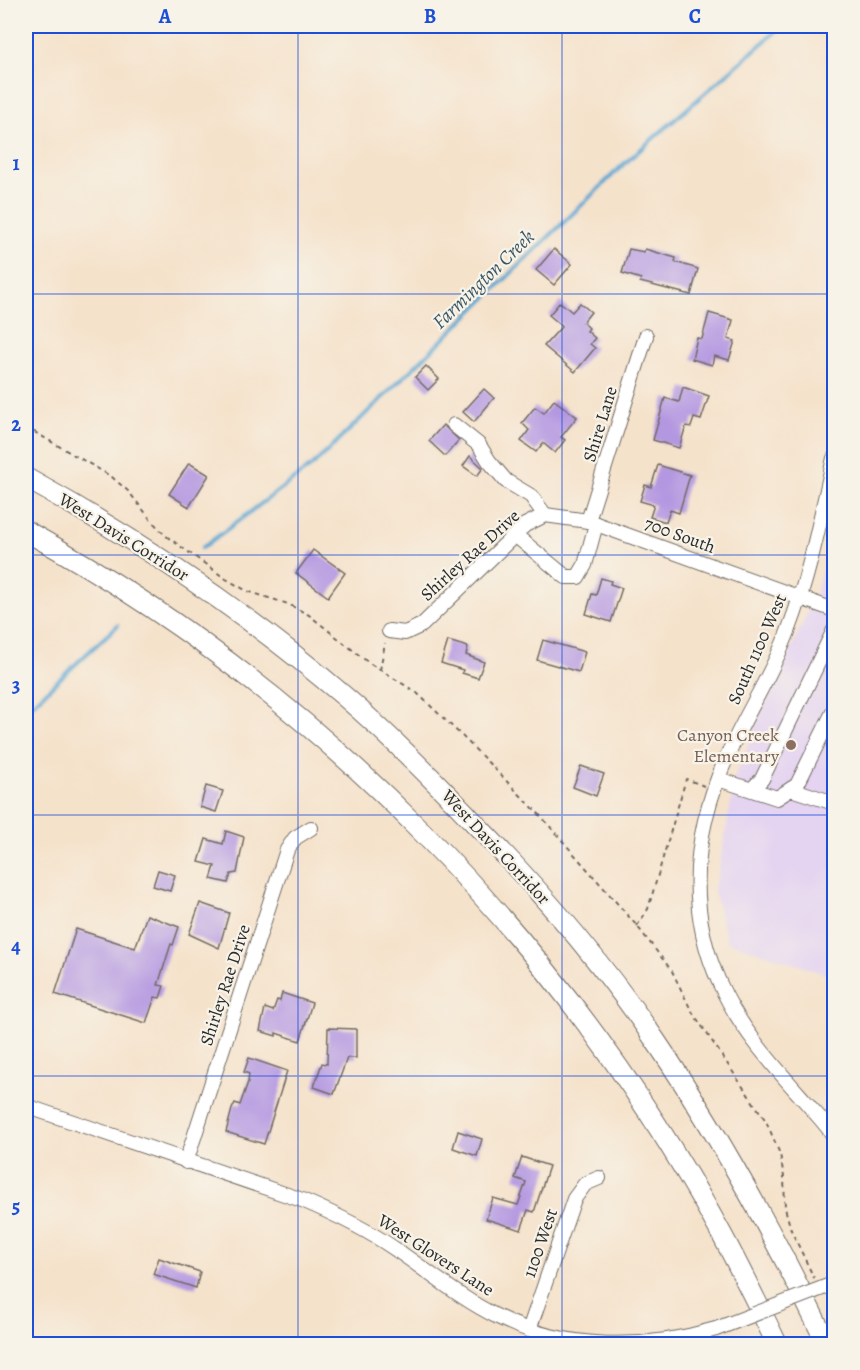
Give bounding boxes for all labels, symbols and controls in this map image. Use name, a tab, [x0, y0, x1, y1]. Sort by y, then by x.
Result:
text: A	[158, 3, 172, 30]
text: B	[424, 3, 436, 30]
text: C	[689, 3, 701, 30]
text: 1	[12, 150, 20, 177]
water label: Farmington Creek	[426, 224, 540, 335]
street label: Shire Lane	[577, 383, 623, 465]
text: 2	[11, 411, 21, 438]
street label: West Davis Corridor	[54, 487, 194, 587]
street label: Shirley Rae Drive	[415, 504, 525, 606]
street label: 700 South	[641, 511, 719, 559]
street label: South 1100 West	[722, 590, 792, 708]
text: 3	[12, 672, 20, 699]
place label: Canyon Creek Elementary	[677, 723, 780, 768]
marker: Canyon Creek Elementary	[784, 738, 798, 752]
street label: West Davis Corridor	[436, 784, 556, 910]
street label: Shirley Rae Drive	[194, 921, 256, 1049]
text: 4	[11, 933, 21, 960]
text: 5	[12, 1193, 20, 1220]
street label: 1100 West	[517, 1205, 563, 1281]
street label: West Glovers Lane	[372, 1208, 499, 1302]

